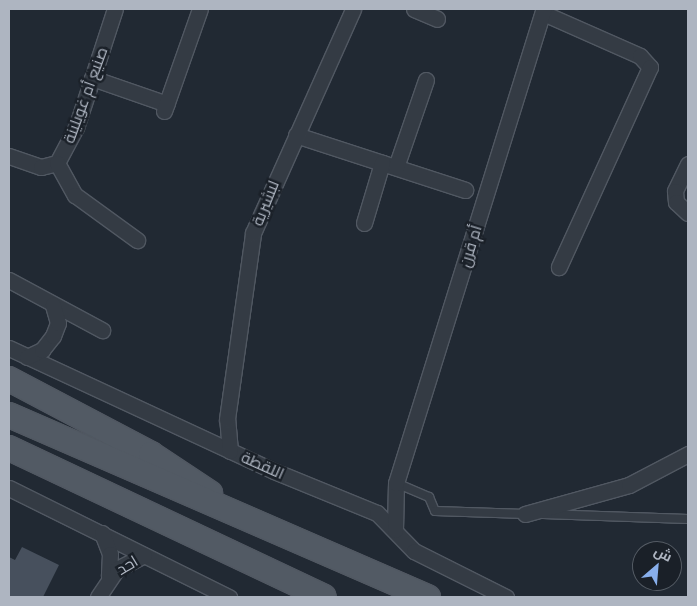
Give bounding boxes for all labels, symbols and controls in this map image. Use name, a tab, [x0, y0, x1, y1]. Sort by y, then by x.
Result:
street label: صنيع أم غويلينة	[59, 44, 111, 146]
street label: لبشيرية	[247, 178, 283, 228]
street label: أم قرن	[455, 223, 485, 269]
street label: اللقطة	[239, 447, 287, 483]
north arrow	[632, 541, 682, 591]
text: ش	[651, 541, 675, 566]
street label: احد	[113, 551, 141, 579]

